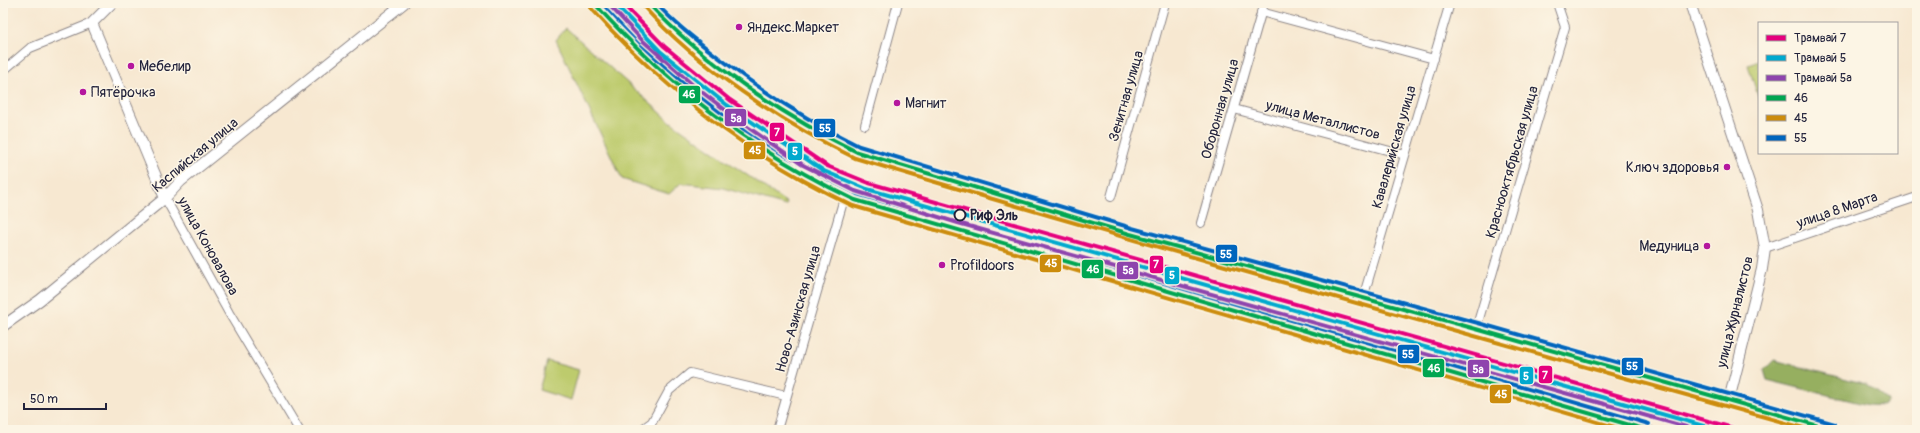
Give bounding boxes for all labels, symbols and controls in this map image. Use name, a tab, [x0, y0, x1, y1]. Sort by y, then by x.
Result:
place label: Яндекс.Маркет	[747, 19, 839, 36]
marker: Яндекс.Маркет	[734, 22, 744, 32]
legend	[1758, 22, 1898, 154]
text: Трамвай 7	[1794, 31, 1847, 46]
street label: Зенитная улица	[1105, 49, 1147, 143]
text: Трамвай 5	[1794, 51, 1846, 66]
street label: Оборонная улица	[1198, 57, 1242, 161]
place label: Мебелир	[139, 58, 192, 75]
marker: Мебелир	[126, 61, 136, 71]
text: Трамвай 5а	[1794, 71, 1852, 86]
place label: Пятёрочка	[91, 84, 155, 101]
street label: Кавалерийская улица	[1368, 84, 1420, 210]
street label: Краснооктябрьская улица	[1482, 84, 1542, 240]
line badge: 46	[678, 85, 701, 104]
marker: Пятёрочка	[78, 87, 88, 97]
text: 46	[682, 88, 696, 101]
text: 46	[1794, 91, 1808, 106]
place label: Магнит	[905, 95, 947, 112]
street label: улица Металлистов	[1263, 96, 1382, 143]
marker: Магнит	[892, 98, 902, 108]
line badge: 5а	[724, 108, 747, 127]
text: 45	[1794, 111, 1807, 126]
text: 5а	[730, 112, 742, 125]
street label: Каспийская улица	[149, 114, 241, 196]
line badge: 55	[813, 118, 836, 138]
line badge: 7	[769, 122, 785, 142]
text: 55	[819, 122, 831, 135]
text: 7	[774, 126, 780, 139]
text: 55	[1794, 131, 1807, 146]
line badge: 45	[743, 141, 766, 160]
line badge: 5	[787, 142, 803, 161]
text: 45	[748, 144, 761, 157]
text: 5	[792, 145, 798, 158]
place label: Ключ здоровья	[1626, 159, 1719, 176]
marker: Ключ здоровья	[1722, 162, 1732, 172]
street label: улица 8 Марта	[1793, 188, 1880, 232]
street label: улица Коновалова	[173, 193, 242, 298]
place label: Риф Эль	[970, 207, 1018, 224]
marker: Риф Эль	[953, 208, 967, 222]
place label: Медуница	[1639, 238, 1699, 255]
marker: Медуница	[1702, 241, 1712, 251]
street label: Ново-Азинская улица	[772, 244, 824, 374]
line badge: 55	[1215, 244, 1238, 263]
text: 55	[1220, 248, 1232, 261]
line badge: 45	[1039, 254, 1062, 273]
street label: улица Журналистов	[1713, 254, 1757, 370]
line badge: 7	[1149, 255, 1164, 274]
place label: Profildoors	[950, 257, 1015, 274]
text: 45	[1044, 257, 1057, 270]
text: 7	[1153, 258, 1159, 271]
line badge: 46	[1081, 259, 1104, 279]
marker: Profildoors	[937, 260, 947, 270]
line badge: 5а	[1116, 261, 1139, 280]
text: 46	[1086, 263, 1100, 276]
text: 5а	[1122, 264, 1134, 277]
line badge: 5	[1164, 266, 1180, 285]
text: 5	[1169, 269, 1175, 282]
line badge: 55	[1397, 344, 1420, 364]
text: 55	[1402, 348, 1414, 361]
line badge: 55	[1621, 357, 1644, 376]
line badge: 46	[1422, 358, 1445, 378]
line badge: 5а	[1467, 359, 1490, 378]
text: 55	[1626, 360, 1638, 373]
text: 46	[1427, 362, 1441, 375]
text: 5а	[1472, 363, 1484, 376]
line badge: 7	[1538, 365, 1553, 384]
line badge: 5	[1519, 366, 1534, 385]
text: 7	[1542, 369, 1548, 382]
text: 5	[1523, 370, 1529, 383]
line badge: 45	[1489, 384, 1512, 404]
scale bar	[24, 385, 106, 411]
text: 45	[1494, 388, 1507, 401]
text: 50 m	[30, 392, 58, 407]

